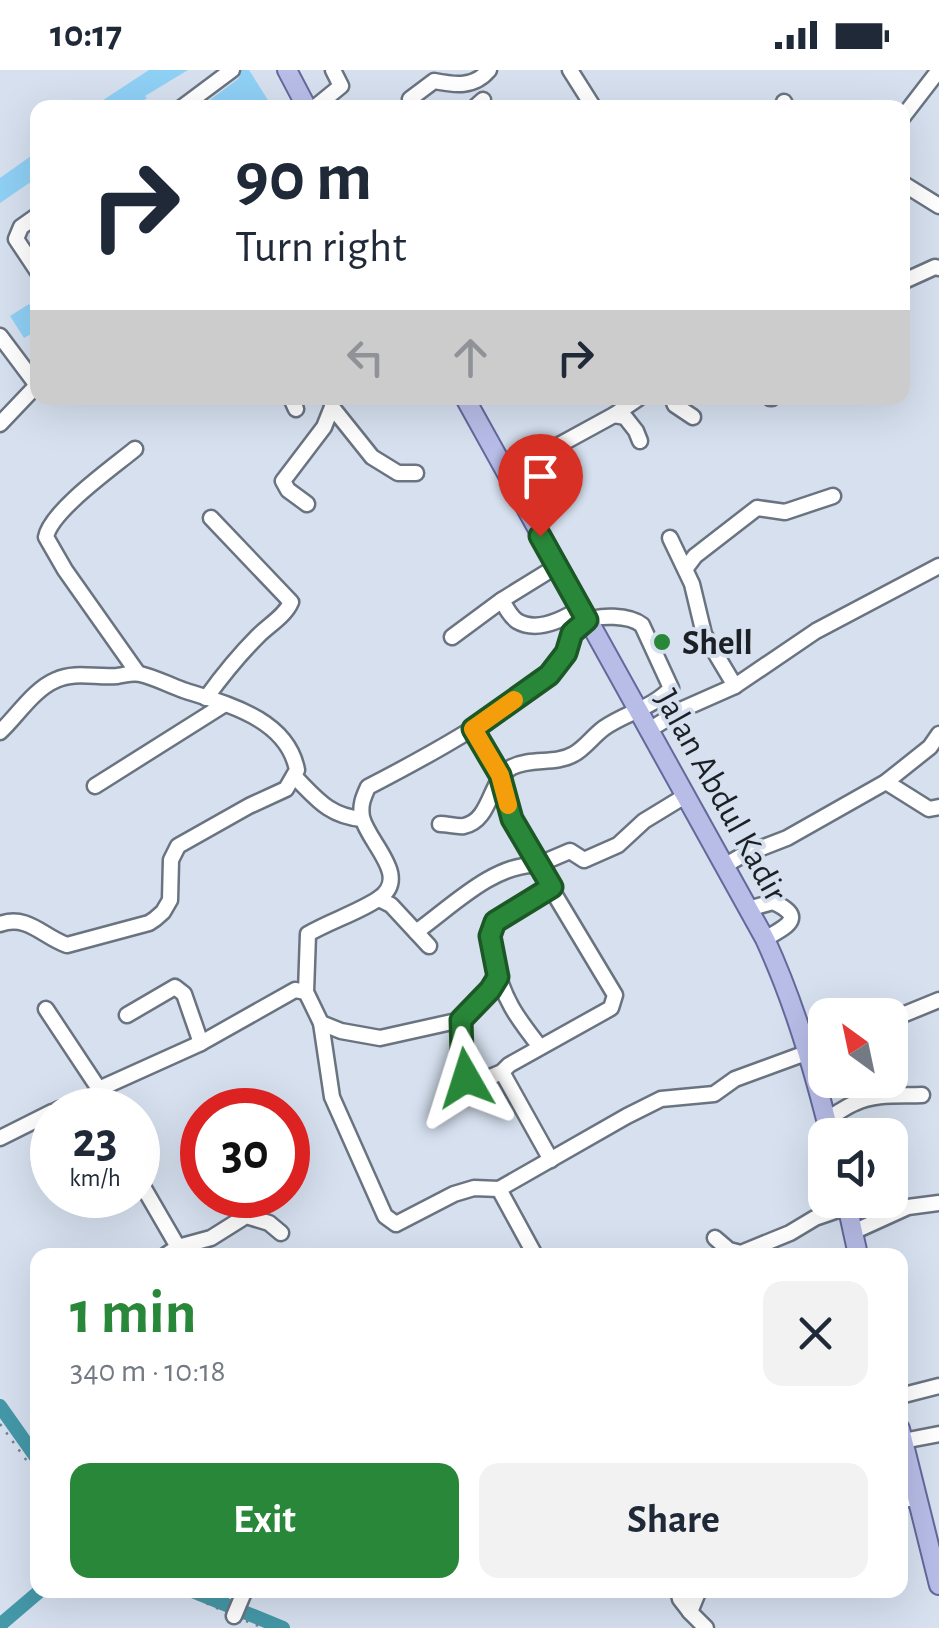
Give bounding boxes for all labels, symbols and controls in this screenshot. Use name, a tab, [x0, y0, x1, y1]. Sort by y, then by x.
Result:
text: 10:17	[50, 16, 122, 54]
icon: right	[70, 140, 200, 270]
text: 90 m	[235, 143, 372, 213]
text: Turn right	[235, 225, 407, 270]
icon: left	[338, 330, 393, 385]
icon: ahead	[443, 330, 498, 385]
icon: right	[548, 330, 603, 385]
pin	[498, 434, 583, 537]
icon: arrive	[513, 449, 568, 504]
place label: Shell	[682, 626, 753, 661]
marker: Shell	[651, 631, 673, 653]
street label: Jalan Abdul Kadir	[648, 684, 794, 908]
north arrow	[808, 998, 908, 1098]
map controls	[808, 998, 908, 1218]
position arrow	[414, 1026, 518, 1130]
speed limit sign: 30	[180, 1088, 310, 1218]
text: 23	[72, 1116, 118, 1166]
button: sound	[808, 1118, 908, 1218]
text: km/h	[69, 1166, 121, 1191]
button: close	[763, 1281, 868, 1386]
text: 1 min	[70, 1284, 196, 1344]
text: 340 m · 10:18	[70, 1355, 226, 1387]
button: Exit	[70, 1463, 459, 1578]
button: Share	[479, 1463, 868, 1578]

